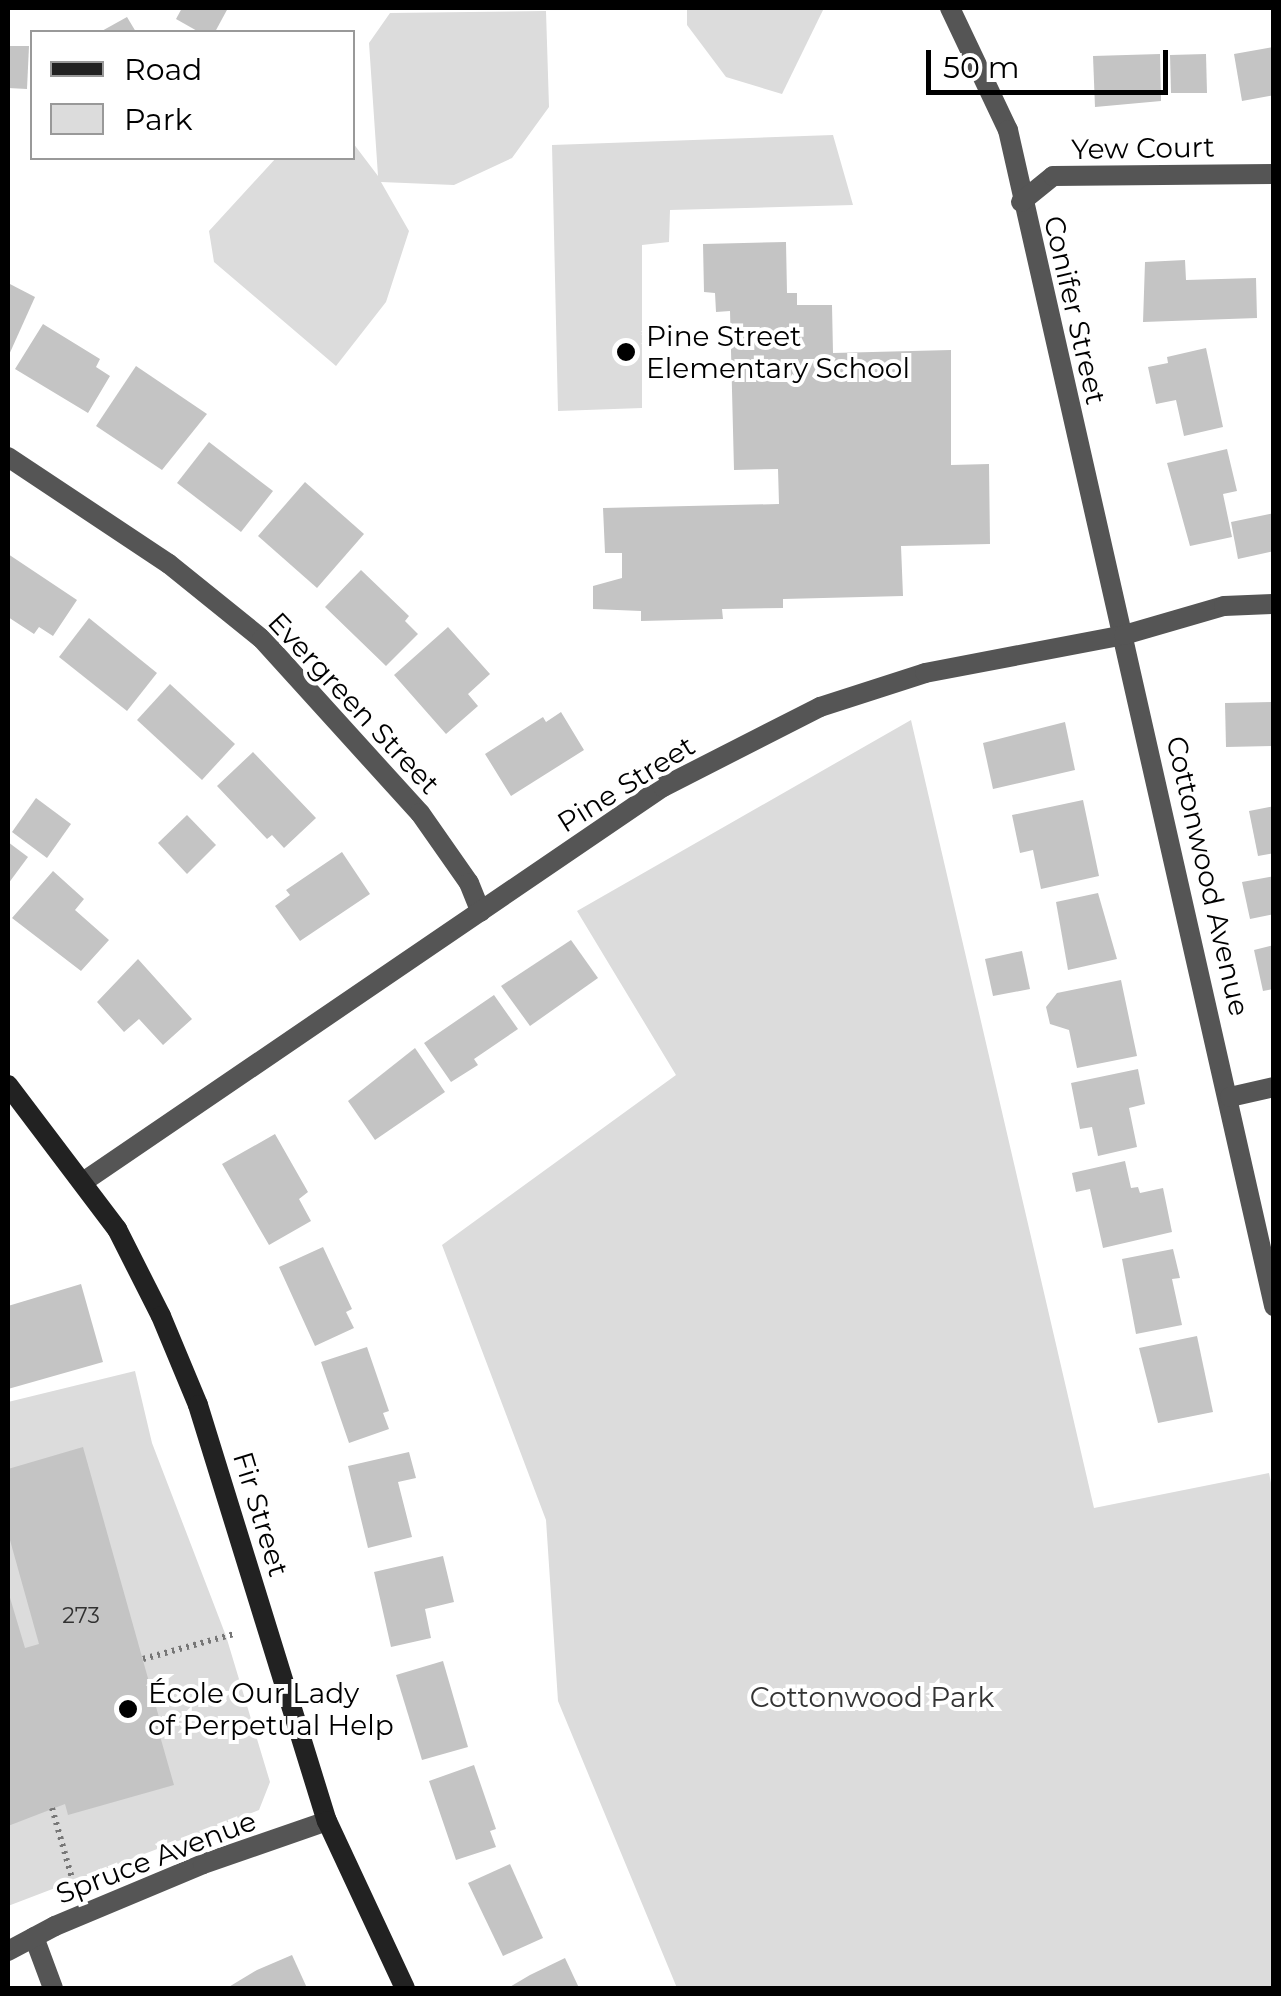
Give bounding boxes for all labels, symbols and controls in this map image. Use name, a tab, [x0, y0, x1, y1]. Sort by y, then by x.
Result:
legend	[30, 30, 355, 160]
scale bar	[931, 30, 1174, 92]
text: 50 m	[943, 49, 1020, 86]
text: Road	[124, 51, 202, 88]
text: Park	[124, 101, 193, 138]
street label: Yew Court	[1071, 130, 1215, 166]
street label: Conifer Street	[1037, 212, 1113, 408]
place label: Pine Street Elementary School	[646, 319, 910, 385]
marker: Pine Street Elementary School	[615, 341, 637, 363]
street label: Evergreen Street	[261, 605, 447, 801]
street label: Pine Street	[551, 729, 701, 839]
street label: Cottonwood Avenue	[1159, 733, 1257, 1019]
street label: Fir Street	[226, 1448, 296, 1580]
house number: 273	[62, 1603, 100, 1629]
place label: École Our Lady of Perpetual Help	[148, 1676, 394, 1742]
park label: Cottonwood Park	[750, 1680, 994, 1714]
marker: École Our Lady of Perpetual Help	[117, 1698, 139, 1720]
street label: Spruce Avenue	[51, 1803, 261, 1911]

